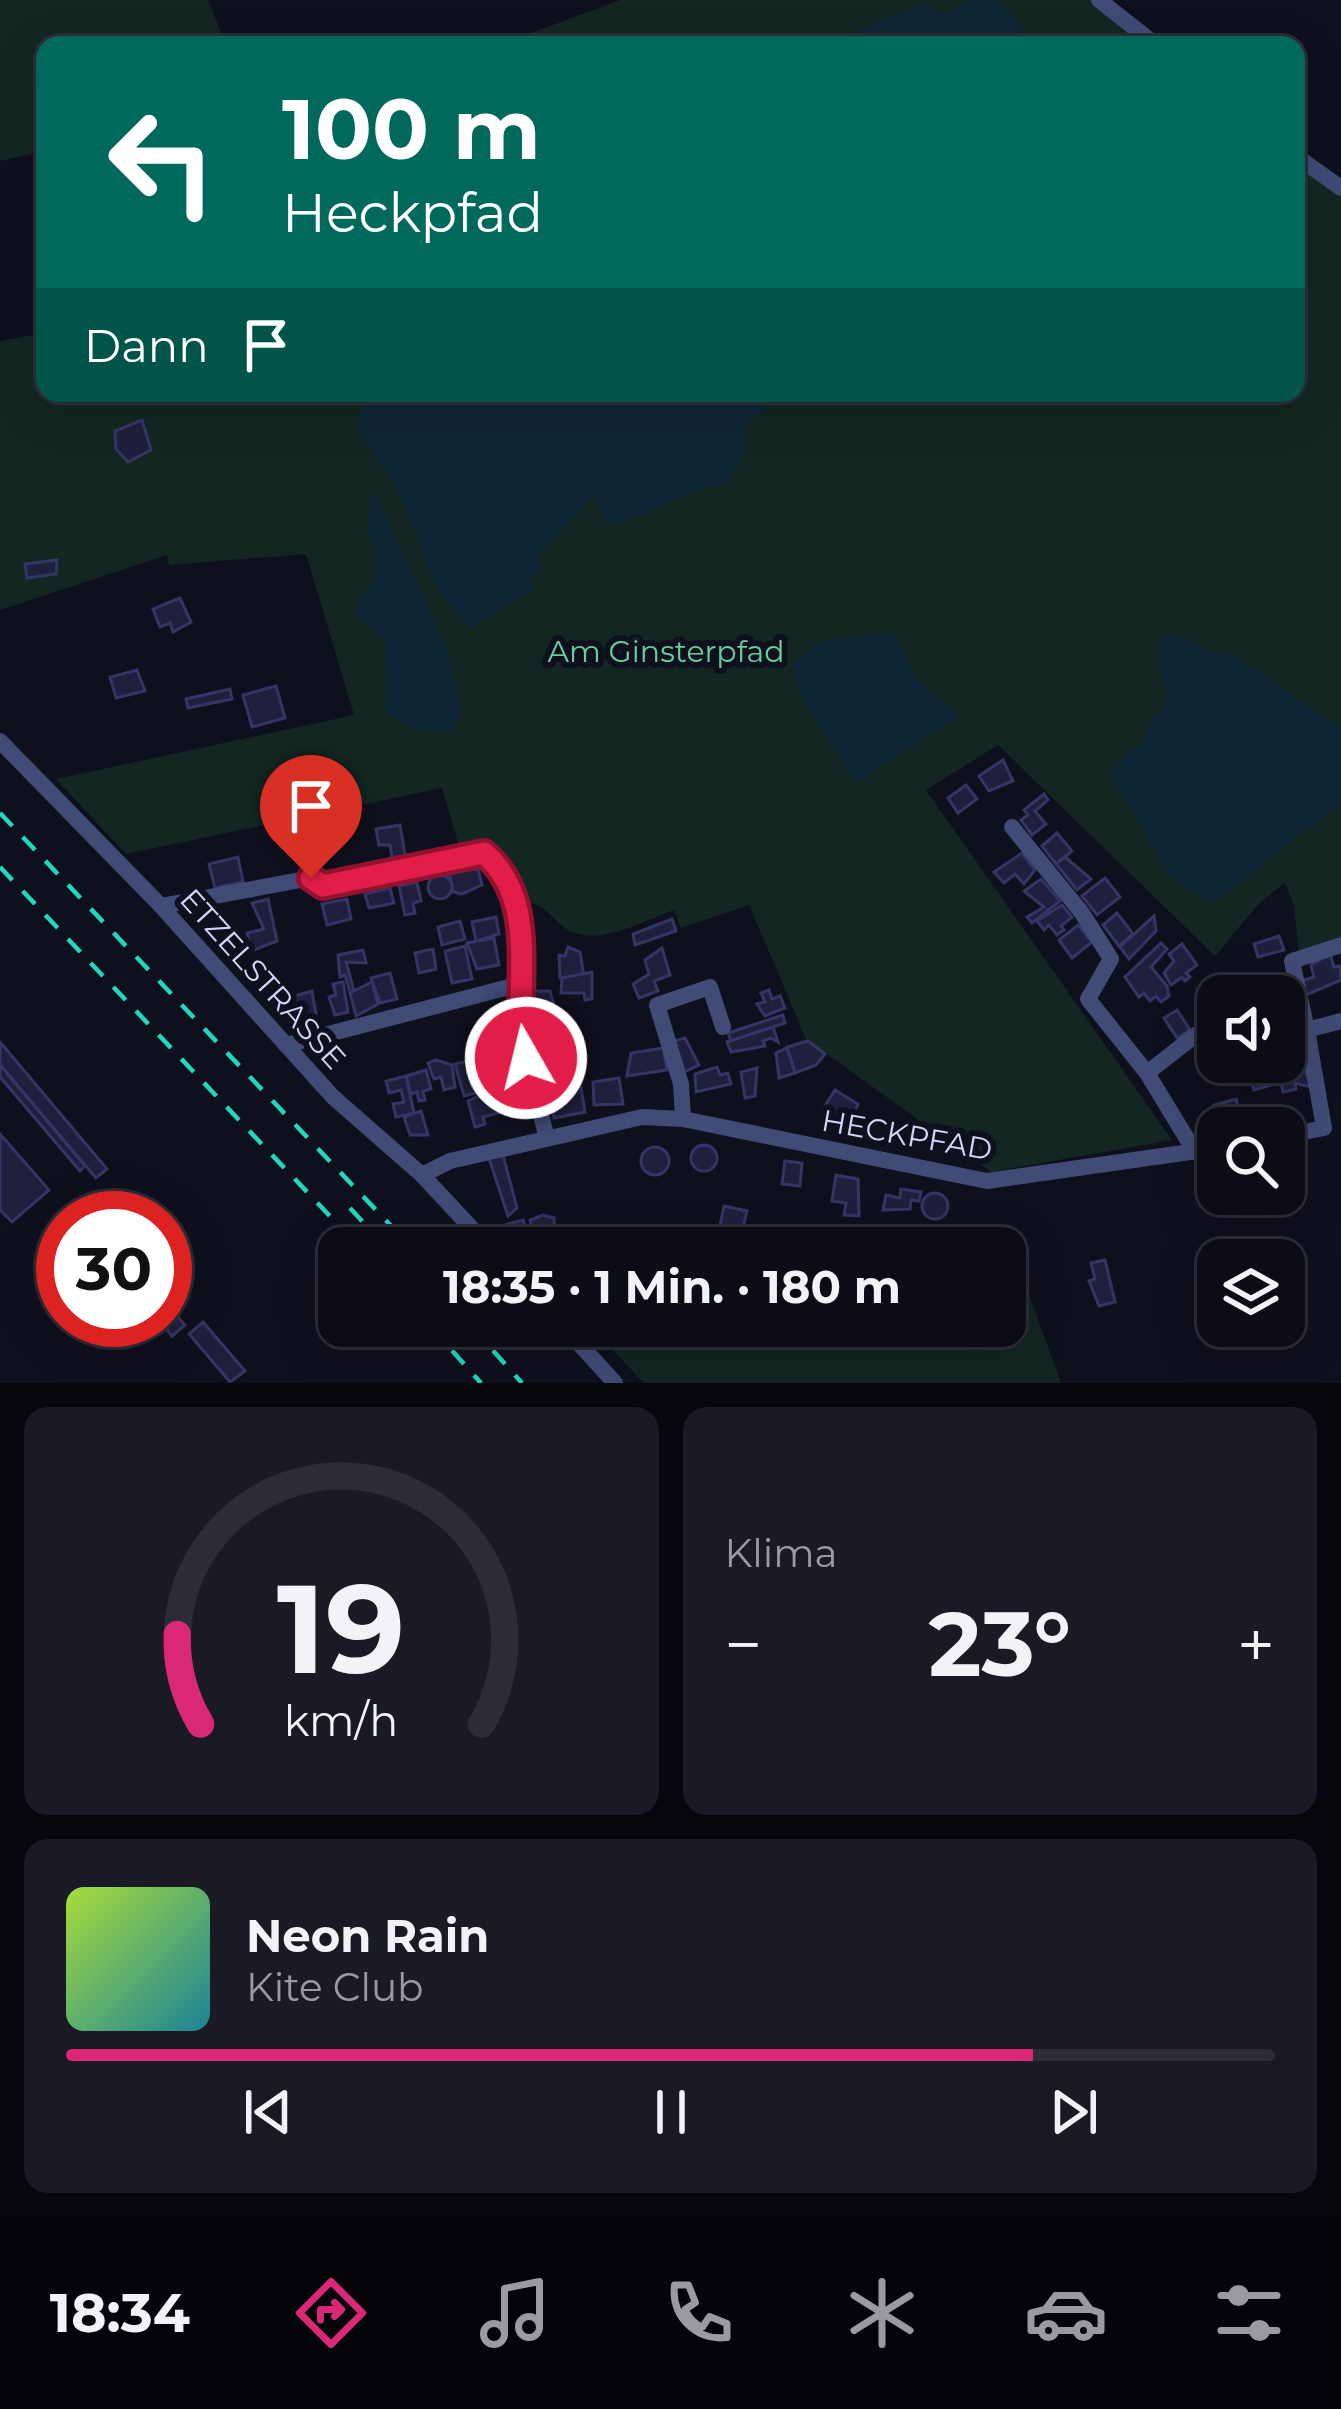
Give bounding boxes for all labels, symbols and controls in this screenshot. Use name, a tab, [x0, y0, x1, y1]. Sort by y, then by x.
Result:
text: 100 m	[282, 78, 541, 180]
icon: left	[84, 84, 240, 240]
text: Heckpfad	[282, 180, 543, 246]
icon: arrive	[233, 312, 299, 378]
text: Dann	[84, 318, 209, 373]
park label: Am Ginsterpfad	[547, 633, 785, 670]
pin	[260, 755, 362, 878]
icon: arrive	[278, 773, 344, 839]
street label: ETZELSTRASSE	[172, 881, 354, 1077]
map controls	[1197, 975, 1305, 1347]
button: sound	[1197, 975, 1305, 1083]
position arrow	[463, 995, 589, 1121]
street label: HECKPFAD	[819, 1102, 995, 1168]
button: search	[1197, 1107, 1305, 1215]
speed limit sign: 30	[36, 1191, 192, 1347]
button: layers	[1197, 1239, 1305, 1347]
text: 18:35 · 1 Min. · 180 m	[443, 1259, 901, 1314]
text: Klima	[725, 1529, 838, 1577]
text: 19	[277, 1552, 405, 1704]
text: 23°	[928, 1589, 1071, 1699]
text: −	[725, 1604, 762, 1685]
text: +	[1237, 1604, 1275, 1685]
text: km/h	[284, 1694, 398, 1747]
text: Neon Rain	[246, 1908, 489, 1963]
text: Kite Club	[246, 1963, 424, 2011]
icon: previous	[235, 2079, 301, 2145]
icon: pause	[638, 2079, 704, 2145]
icon: next	[1041, 2079, 1107, 2145]
icon: directions	[289, 2271, 373, 2355]
icon: music	[473, 2271, 557, 2355]
icon: phone	[657, 2271, 741, 2355]
icon: climate	[840, 2271, 924, 2355]
icon: car	[1024, 2271, 1108, 2355]
icon: filters	[1207, 2271, 1291, 2355]
text: 18:34	[50, 2280, 190, 2346]

